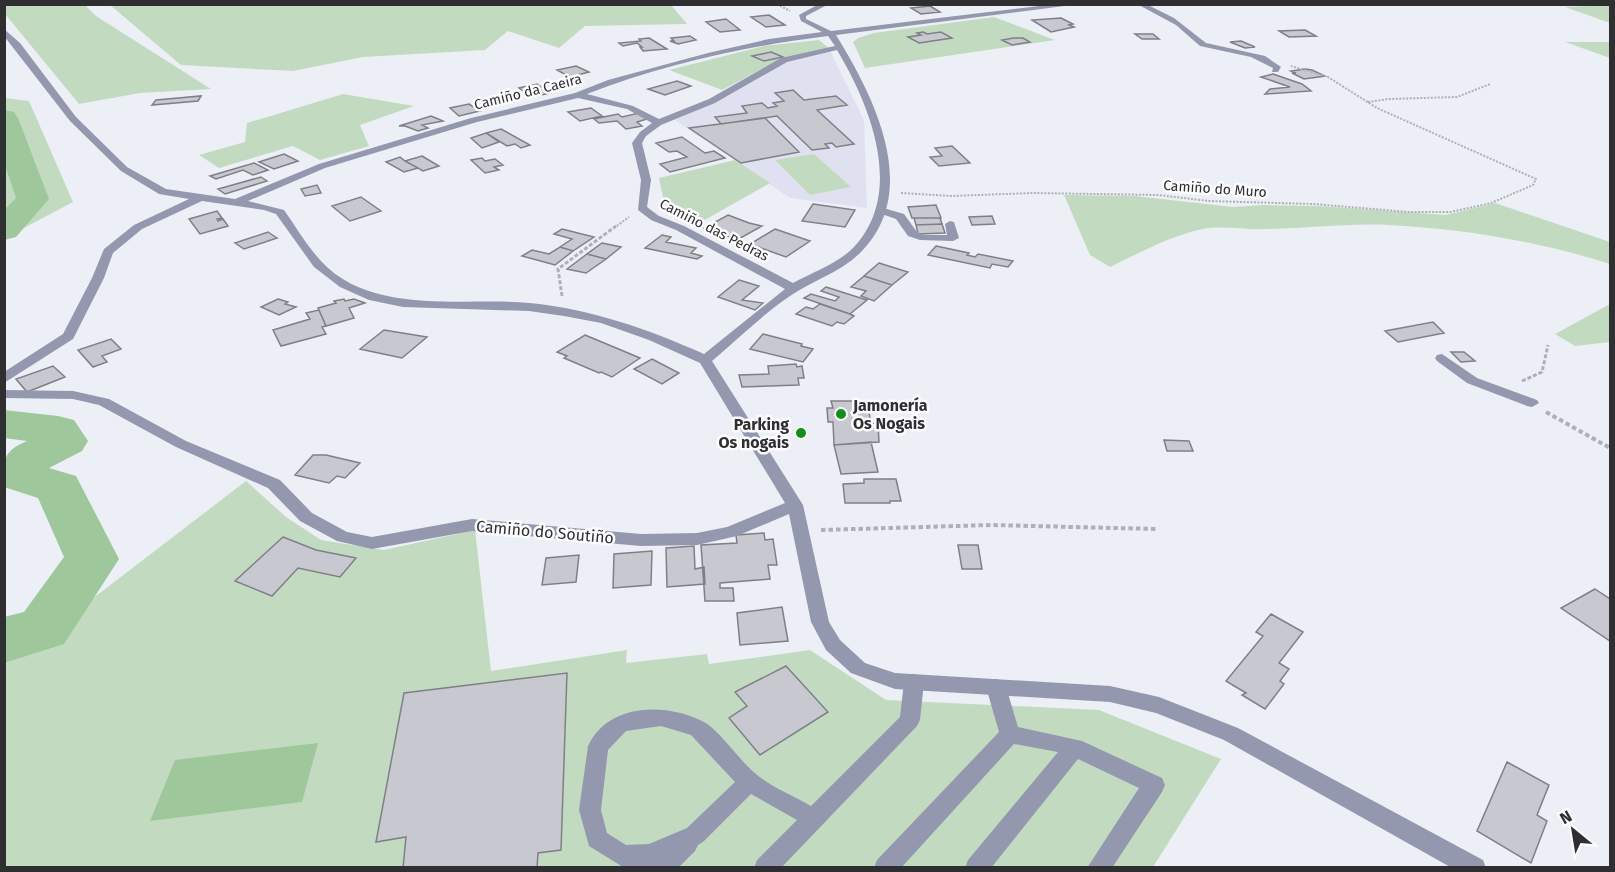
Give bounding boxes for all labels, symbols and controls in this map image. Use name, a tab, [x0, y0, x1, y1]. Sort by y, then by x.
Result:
street label: Camiño da Caeira	[472, 70, 584, 114]
street label: Camiño do Muro	[1163, 177, 1267, 201]
street label: Camiño das Pedras	[657, 195, 772, 265]
place label: Jamonería Os Nogais	[852, 396, 928, 433]
marker: Jamonería Os Nogais	[834, 407, 848, 421]
place label: Parking Os nogais	[718, 415, 789, 452]
marker: Parking Os nogais	[794, 426, 808, 440]
street label: Camiño do Soutiño	[475, 517, 615, 547]
north arrow	[1543, 800, 1603, 860]
text: N	[1556, 807, 1575, 828]

